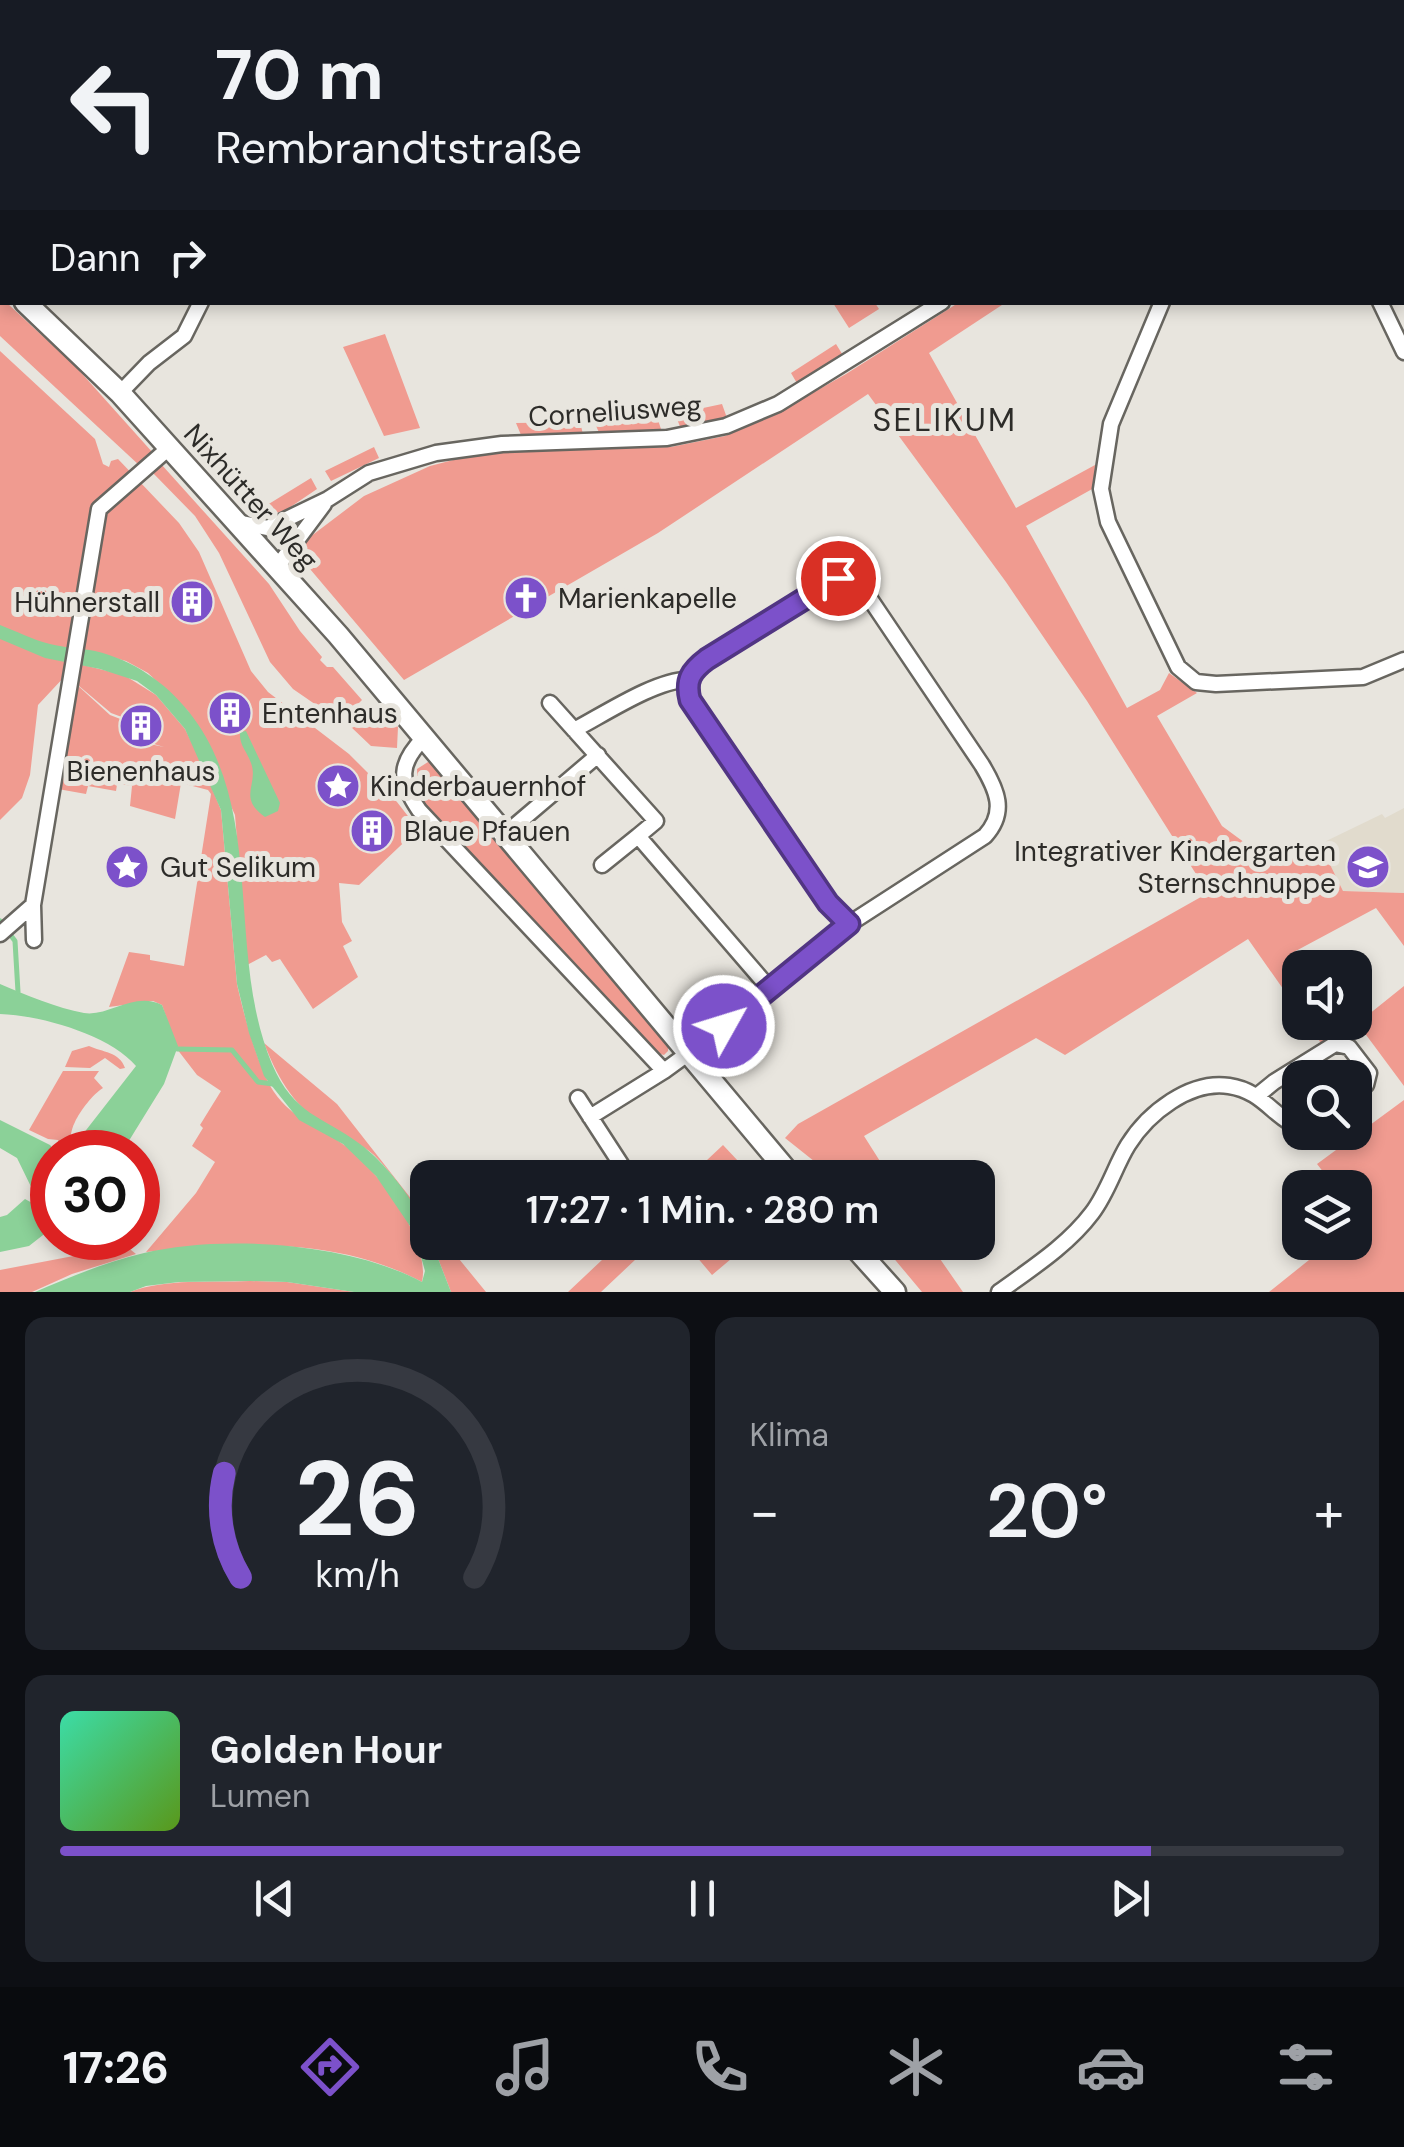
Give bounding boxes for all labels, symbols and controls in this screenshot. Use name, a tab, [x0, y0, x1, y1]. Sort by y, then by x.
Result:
text: 70 m	[215, 30, 384, 121]
icon: left	[50, 40, 180, 170]
text: Rembrandtstraße	[215, 118, 582, 177]
icon: right	[160, 230, 215, 285]
text: Dann	[50, 233, 140, 283]
street label: Corneliusweg	[527, 386, 703, 436]
district label: SELIKUM	[872, 399, 1018, 441]
street label: Nixhütter Weg	[176, 416, 326, 578]
pin	[796, 536, 881, 621]
icon: arrive	[811, 551, 866, 606]
church icon: Marienkapelle	[503, 575, 549, 621]
building icon: Hühnerstall	[169, 579, 215, 625]
place label: Marienkapelle	[558, 580, 737, 617]
place label: Hühnerstall	[14, 584, 160, 621]
building icon: Entenhaus	[207, 690, 253, 736]
place label: Entenhaus	[262, 695, 398, 732]
building icon: Bienenhaus	[118, 703, 164, 749]
place label: Bienenhaus	[67, 753, 216, 790]
place icon: Kinderbauernhof	[315, 763, 361, 809]
place label: Kinderbauernhof	[370, 768, 586, 805]
building icon: Blaue Pfauen	[349, 808, 395, 854]
place label: Blaue Pfauen	[404, 813, 570, 850]
place label: Integrativer Kindergarten Sternschnuppe	[1014, 833, 1336, 902]
place icon: Gut Selikum	[104, 844, 150, 890]
school or university icon: Integrativer Kindergarten Sternschnuppe	[1345, 844, 1391, 890]
place label: Gut Selikum	[160, 849, 316, 886]
map controls	[1282, 950, 1372, 1260]
button: sound	[1282, 950, 1372, 1040]
position arrow	[672, 974, 776, 1078]
button: search	[1282, 1060, 1372, 1150]
speed limit sign: 30	[30, 1130, 160, 1260]
button: layers	[1282, 1170, 1372, 1260]
text: 17:27 · 1 Min. · 280 m	[526, 1185, 879, 1235]
text: Klima	[750, 1414, 829, 1456]
text: 26	[294, 1432, 420, 1567]
text: 20°	[986, 1463, 1108, 1560]
text: −	[750, 1476, 780, 1548]
text: +	[1314, 1476, 1344, 1548]
text: km/h	[315, 1552, 399, 1598]
text: Golden Hour	[210, 1725, 442, 1775]
text: Lumen	[210, 1775, 310, 1817]
icon: previous	[247, 1871, 302, 1926]
icon: pause	[675, 1871, 730, 1926]
icon: next	[1103, 1871, 1158, 1926]
icon: directions	[295, 2032, 365, 2102]
icon: music	[490, 2032, 560, 2102]
icon: phone	[685, 2032, 755, 2102]
icon: climate	[881, 2032, 951, 2102]
icon: car	[1076, 2032, 1146, 2102]
icon: filters	[1271, 2032, 1341, 2102]
text: 17:26	[63, 2038, 169, 2097]

